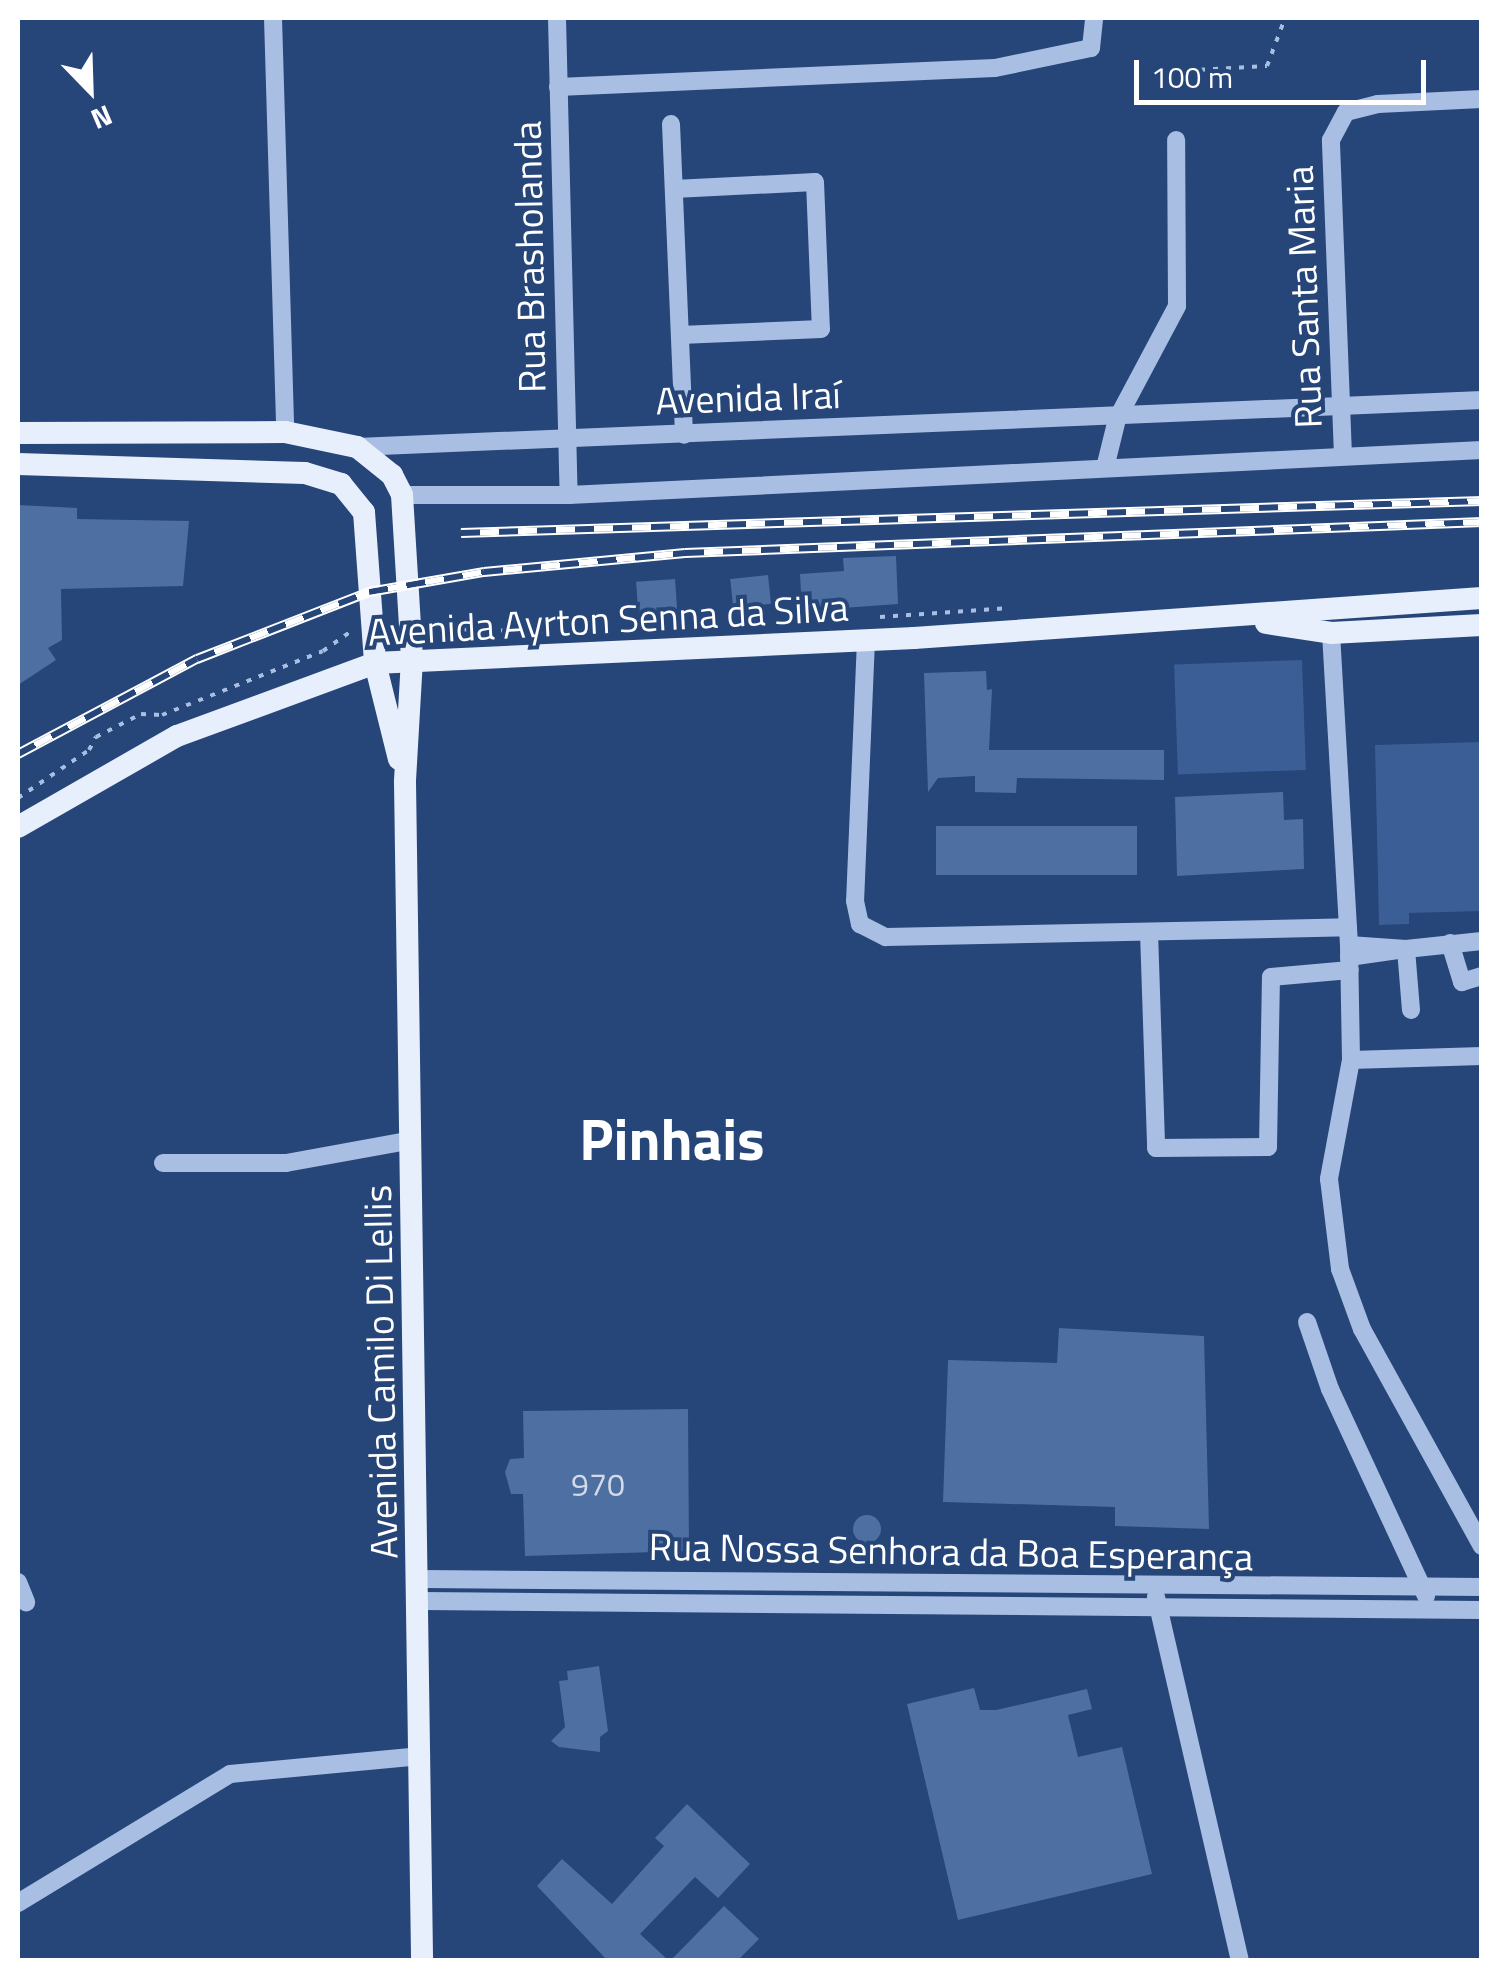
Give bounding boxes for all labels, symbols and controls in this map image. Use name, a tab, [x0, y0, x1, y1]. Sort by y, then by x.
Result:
north arrow	[40, 40, 140, 140]
scale bar	[1139, 40, 1432, 102]
text: 100 m	[1151, 54, 1233, 100]
text: N	[85, 94, 119, 142]
street label: Rua Brasholanda	[505, 121, 555, 393]
street label: Rua Santa Maria	[1277, 165, 1331, 429]
street label: Avenida Iraí	[655, 372, 841, 424]
street label: Avenida Ayrton Senna da Silva	[367, 585, 849, 655]
district label: Pinhais	[579, 1104, 765, 1174]
street label: Avenida Camilo Di Lellis	[355, 1184, 407, 1560]
house number: 970	[571, 1465, 625, 1503]
street label: Rua Nossa Senhora da Boa Esperança	[648, 1524, 1254, 1580]

